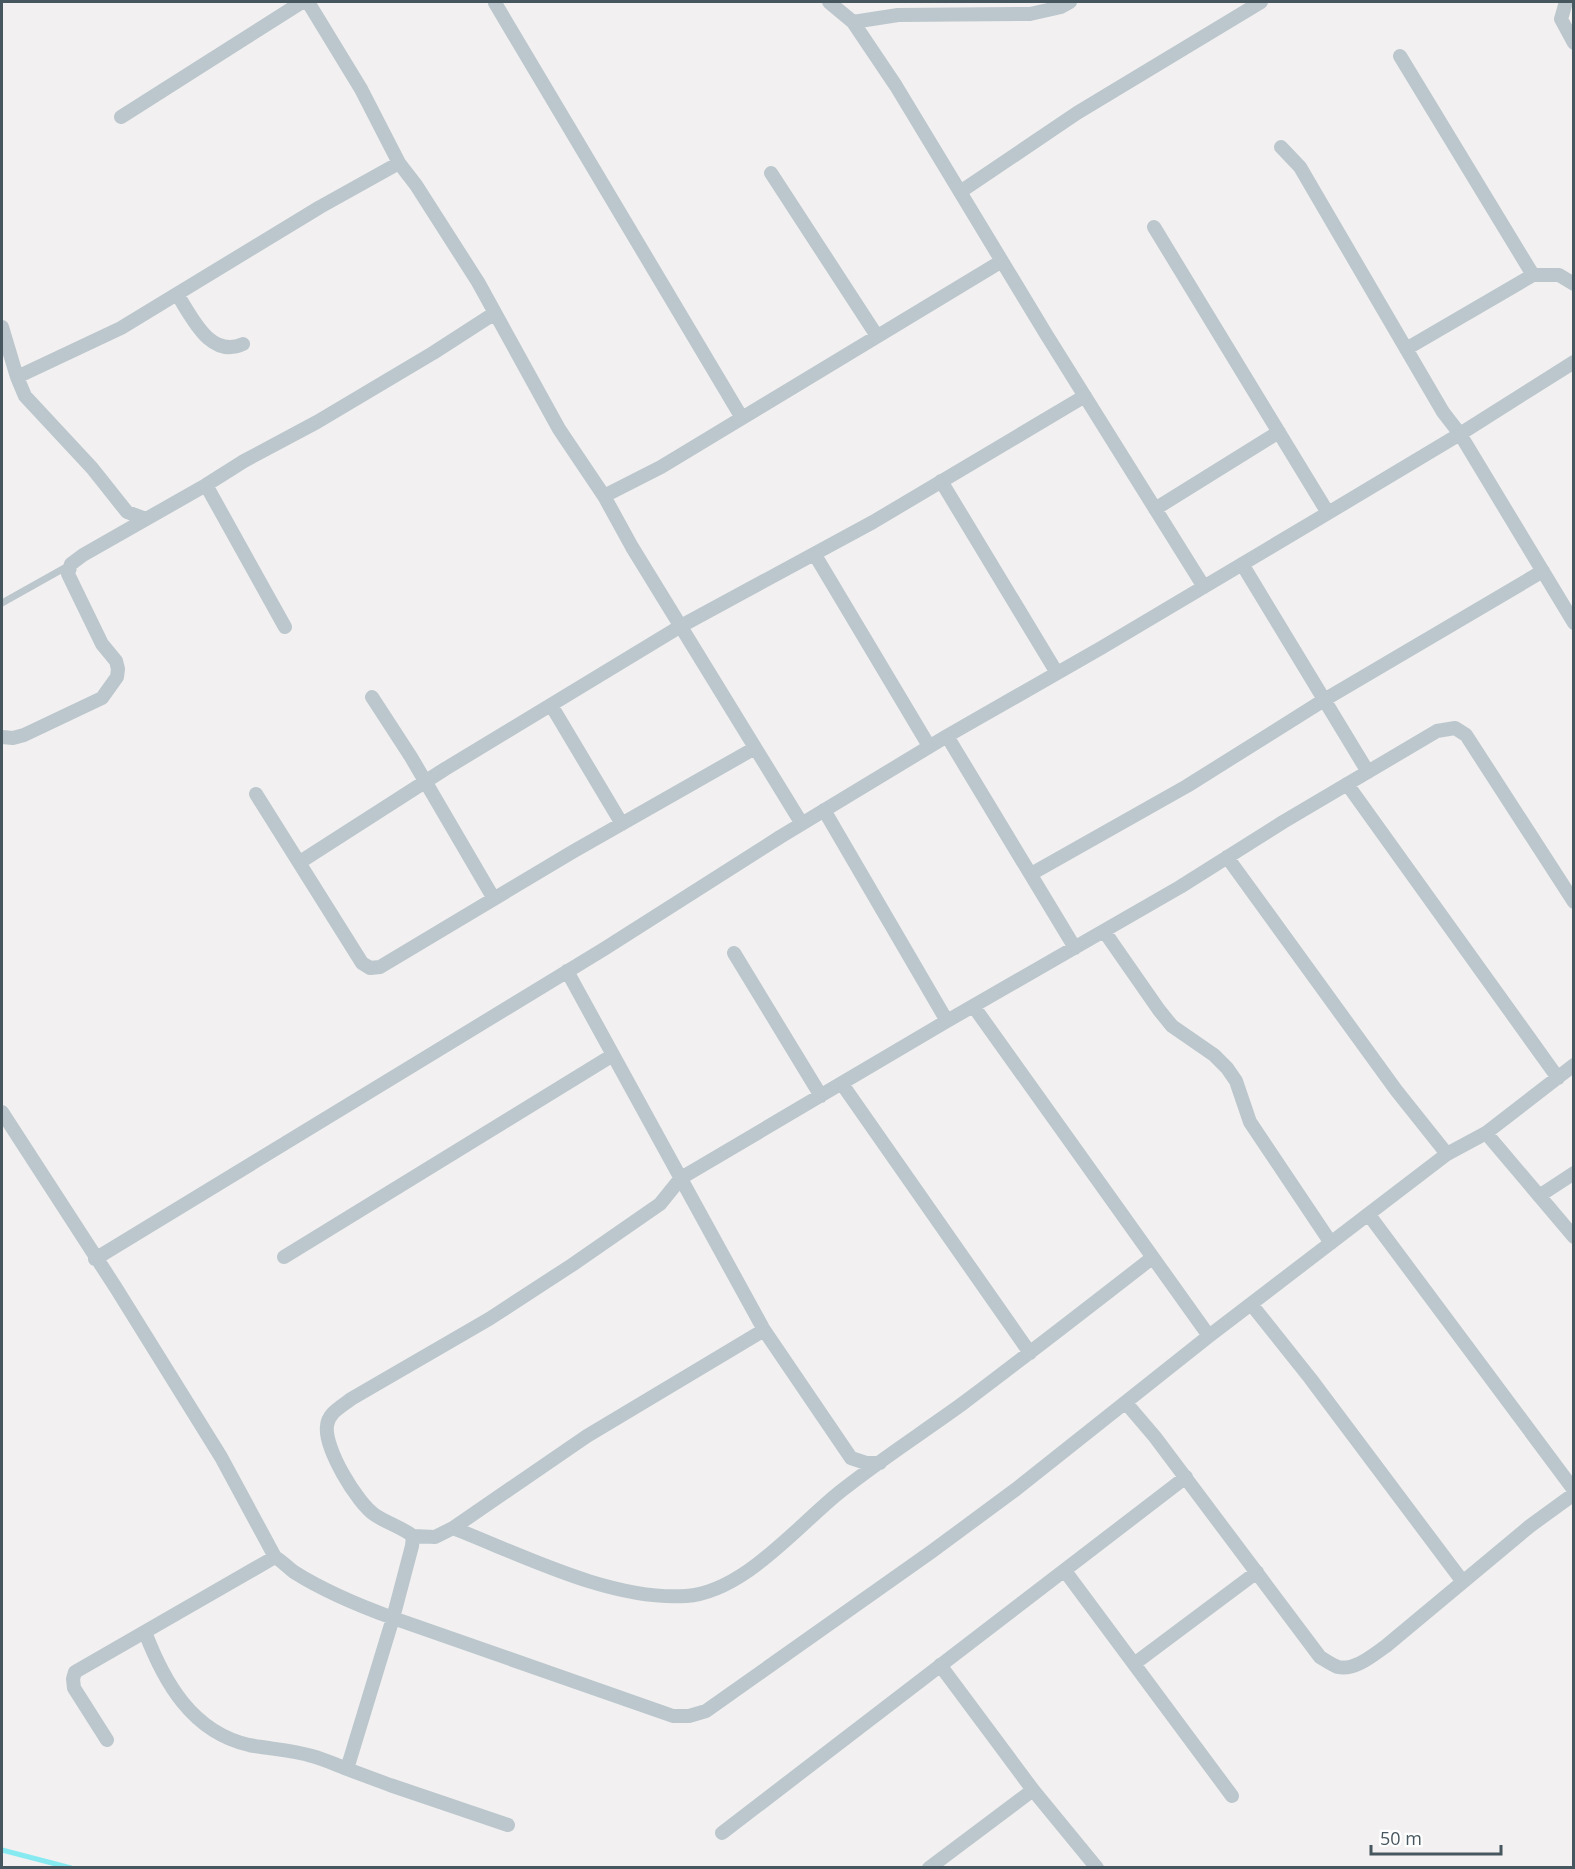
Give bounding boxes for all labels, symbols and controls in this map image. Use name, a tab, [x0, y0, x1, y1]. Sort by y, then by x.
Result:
scale bar	[1371, 1818, 1502, 1856]
text: 50 m	[1380, 1826, 1422, 1850]

